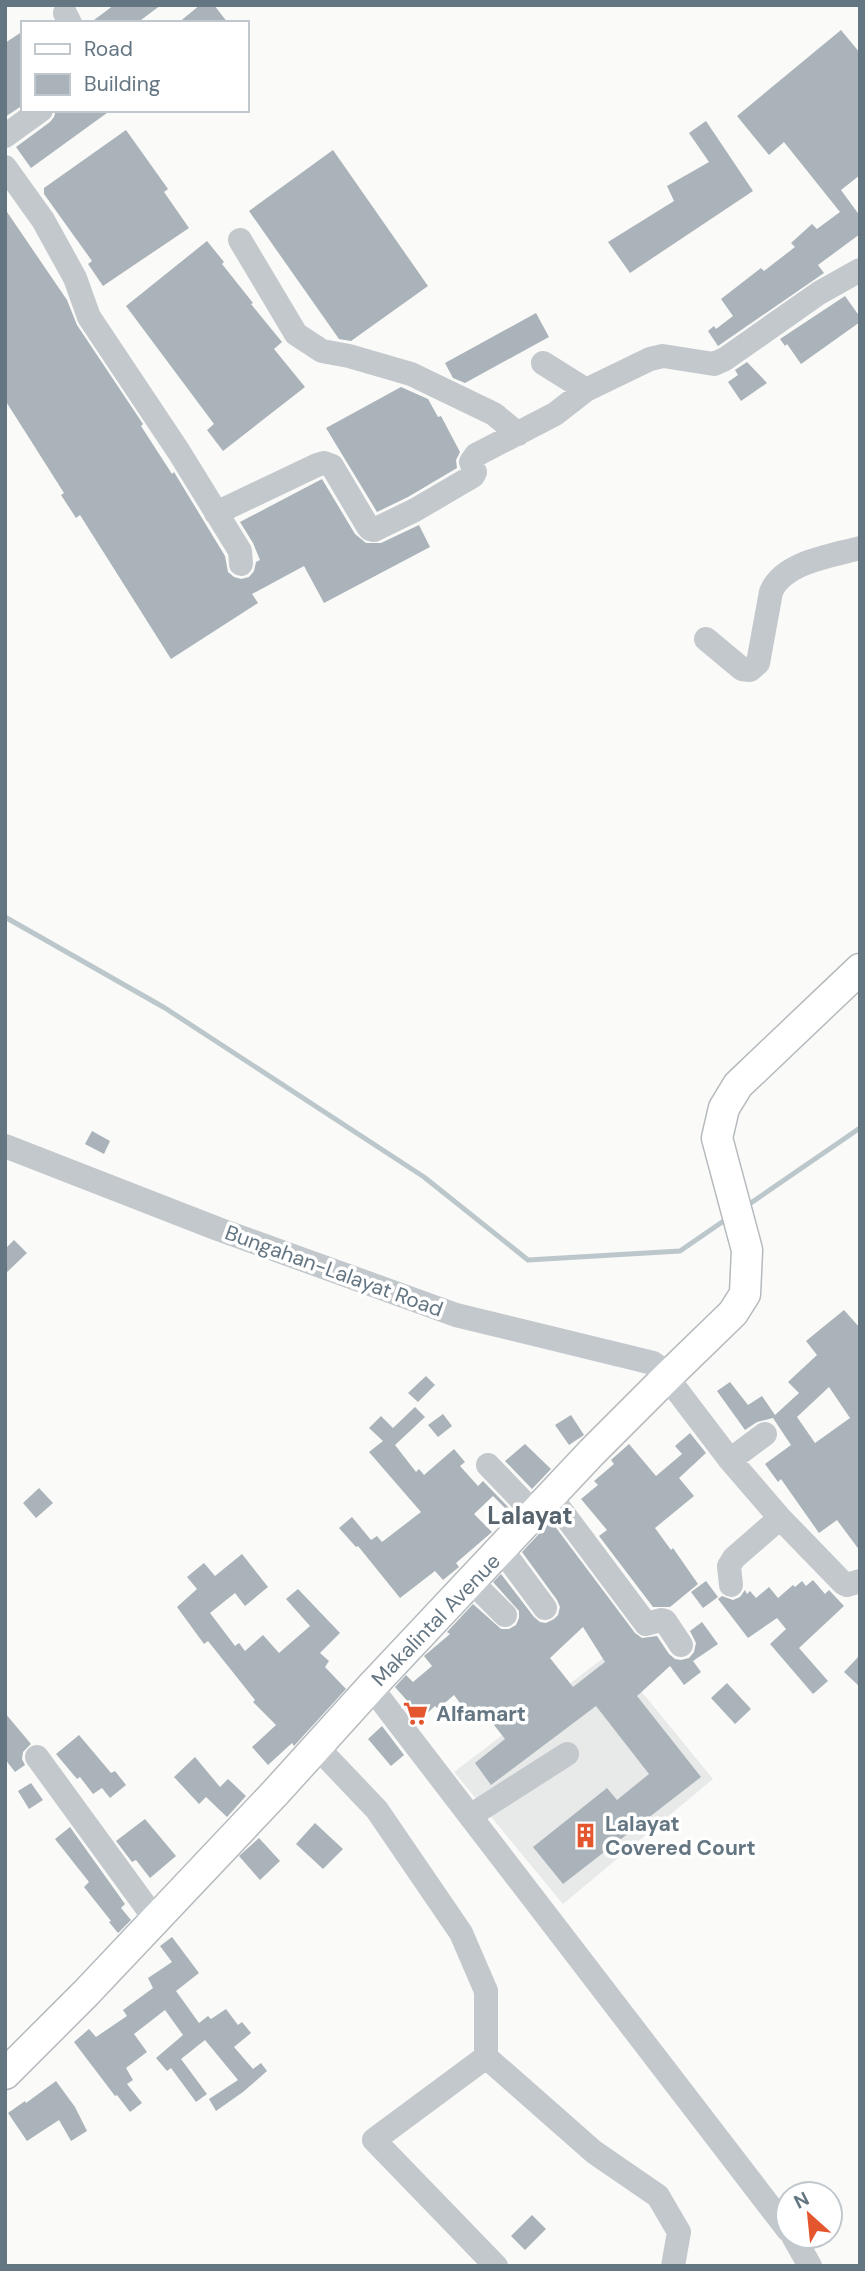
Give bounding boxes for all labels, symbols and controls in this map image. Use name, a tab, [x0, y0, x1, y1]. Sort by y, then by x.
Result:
legend	[21, 21, 248, 112]
text: Road	[84, 35, 133, 63]
text: Building	[84, 70, 161, 98]
street label: Bungahan-Lalayat Road	[221, 1219, 447, 1323]
district label: Lalayat	[487, 1500, 573, 1531]
street label: Makalintal Avenue	[365, 1548, 507, 1692]
supermarket icon: Alfamart	[402, 1700, 430, 1728]
place label: Alfamart	[436, 1700, 526, 1728]
place label: Lalayat Covered Court	[605, 1810, 756, 1862]
building icon: Lalayat Covered Court	[571, 1822, 599, 1850]
north arrow	[774, 2180, 844, 2250]
text: N	[790, 2186, 813, 2215]

